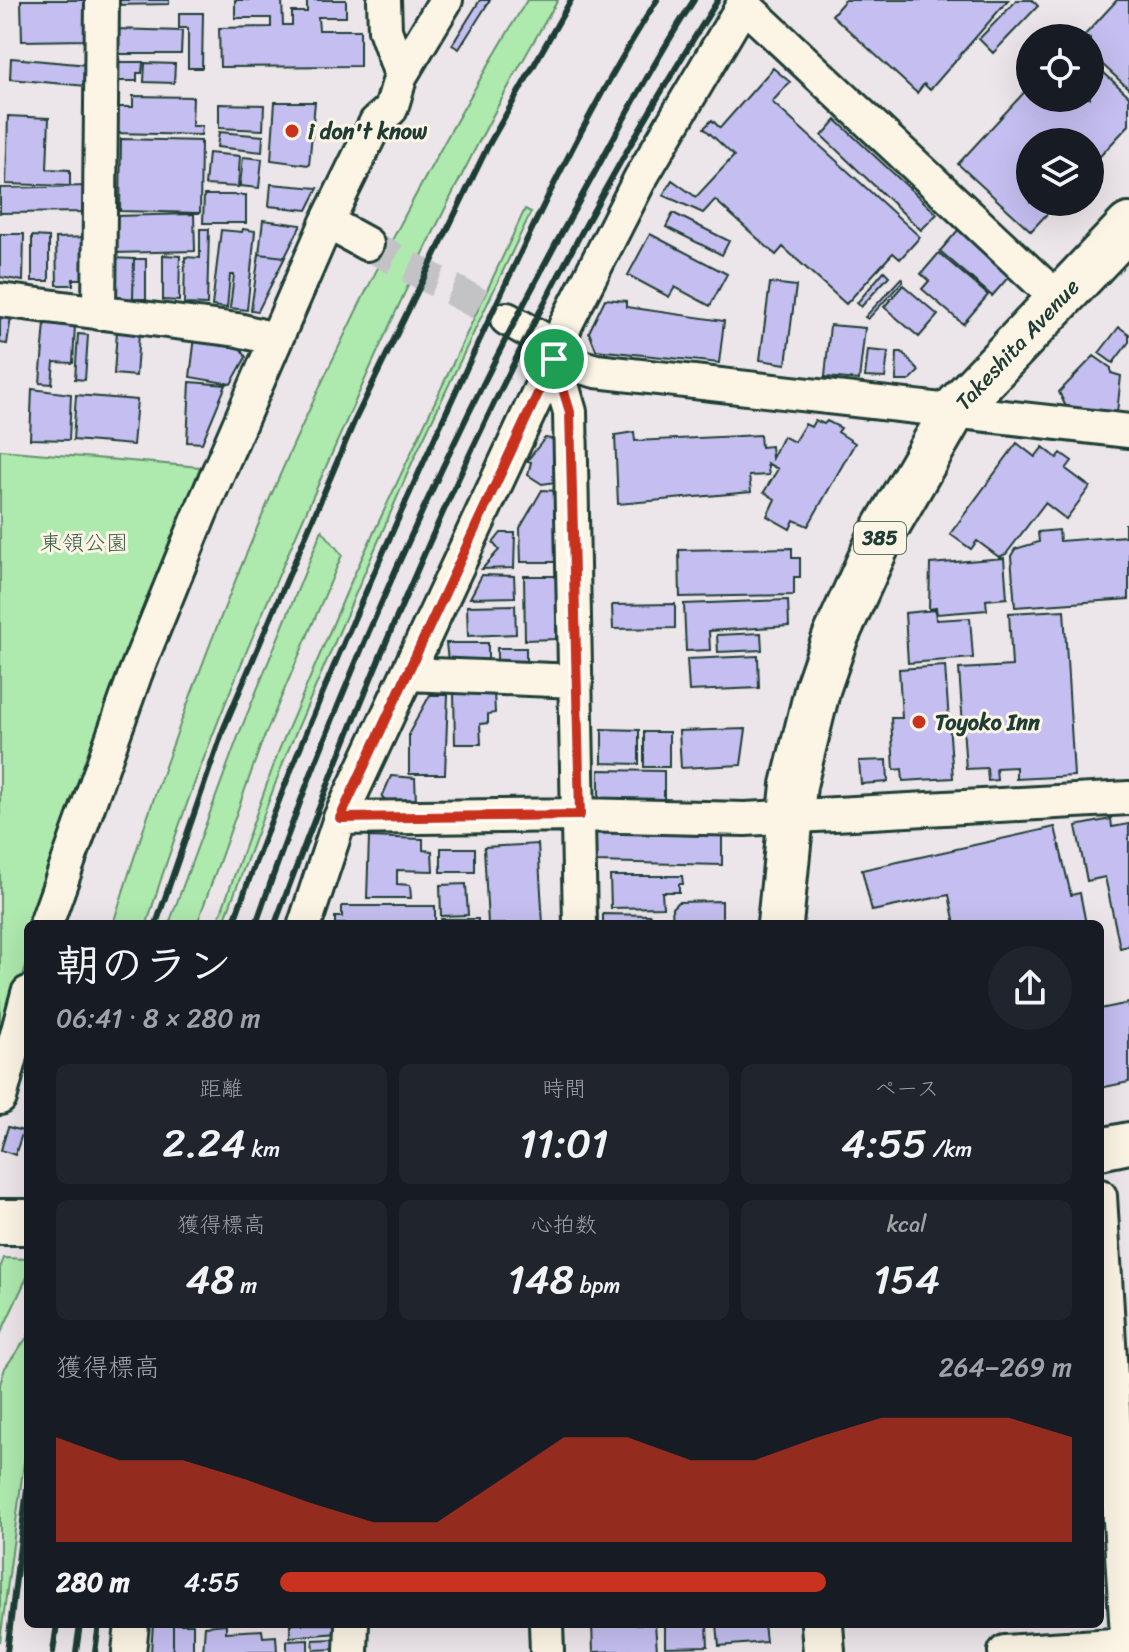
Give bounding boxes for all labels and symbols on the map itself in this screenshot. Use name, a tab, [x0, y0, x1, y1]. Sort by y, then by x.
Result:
place label: i don't know	[308, 112, 428, 151]
marker: i don't know	[283, 122, 301, 140]
street label: Takeshita Avenue	[945, 269, 1089, 420]
pin	[520, 325, 588, 393]
road number: 385	[854, 522, 906, 554]
park label: 東領公園	[40, 523, 128, 562]
place label: Toyoko Inn	[935, 703, 1040, 742]
marker: Toyoko Inn	[910, 713, 928, 731]

